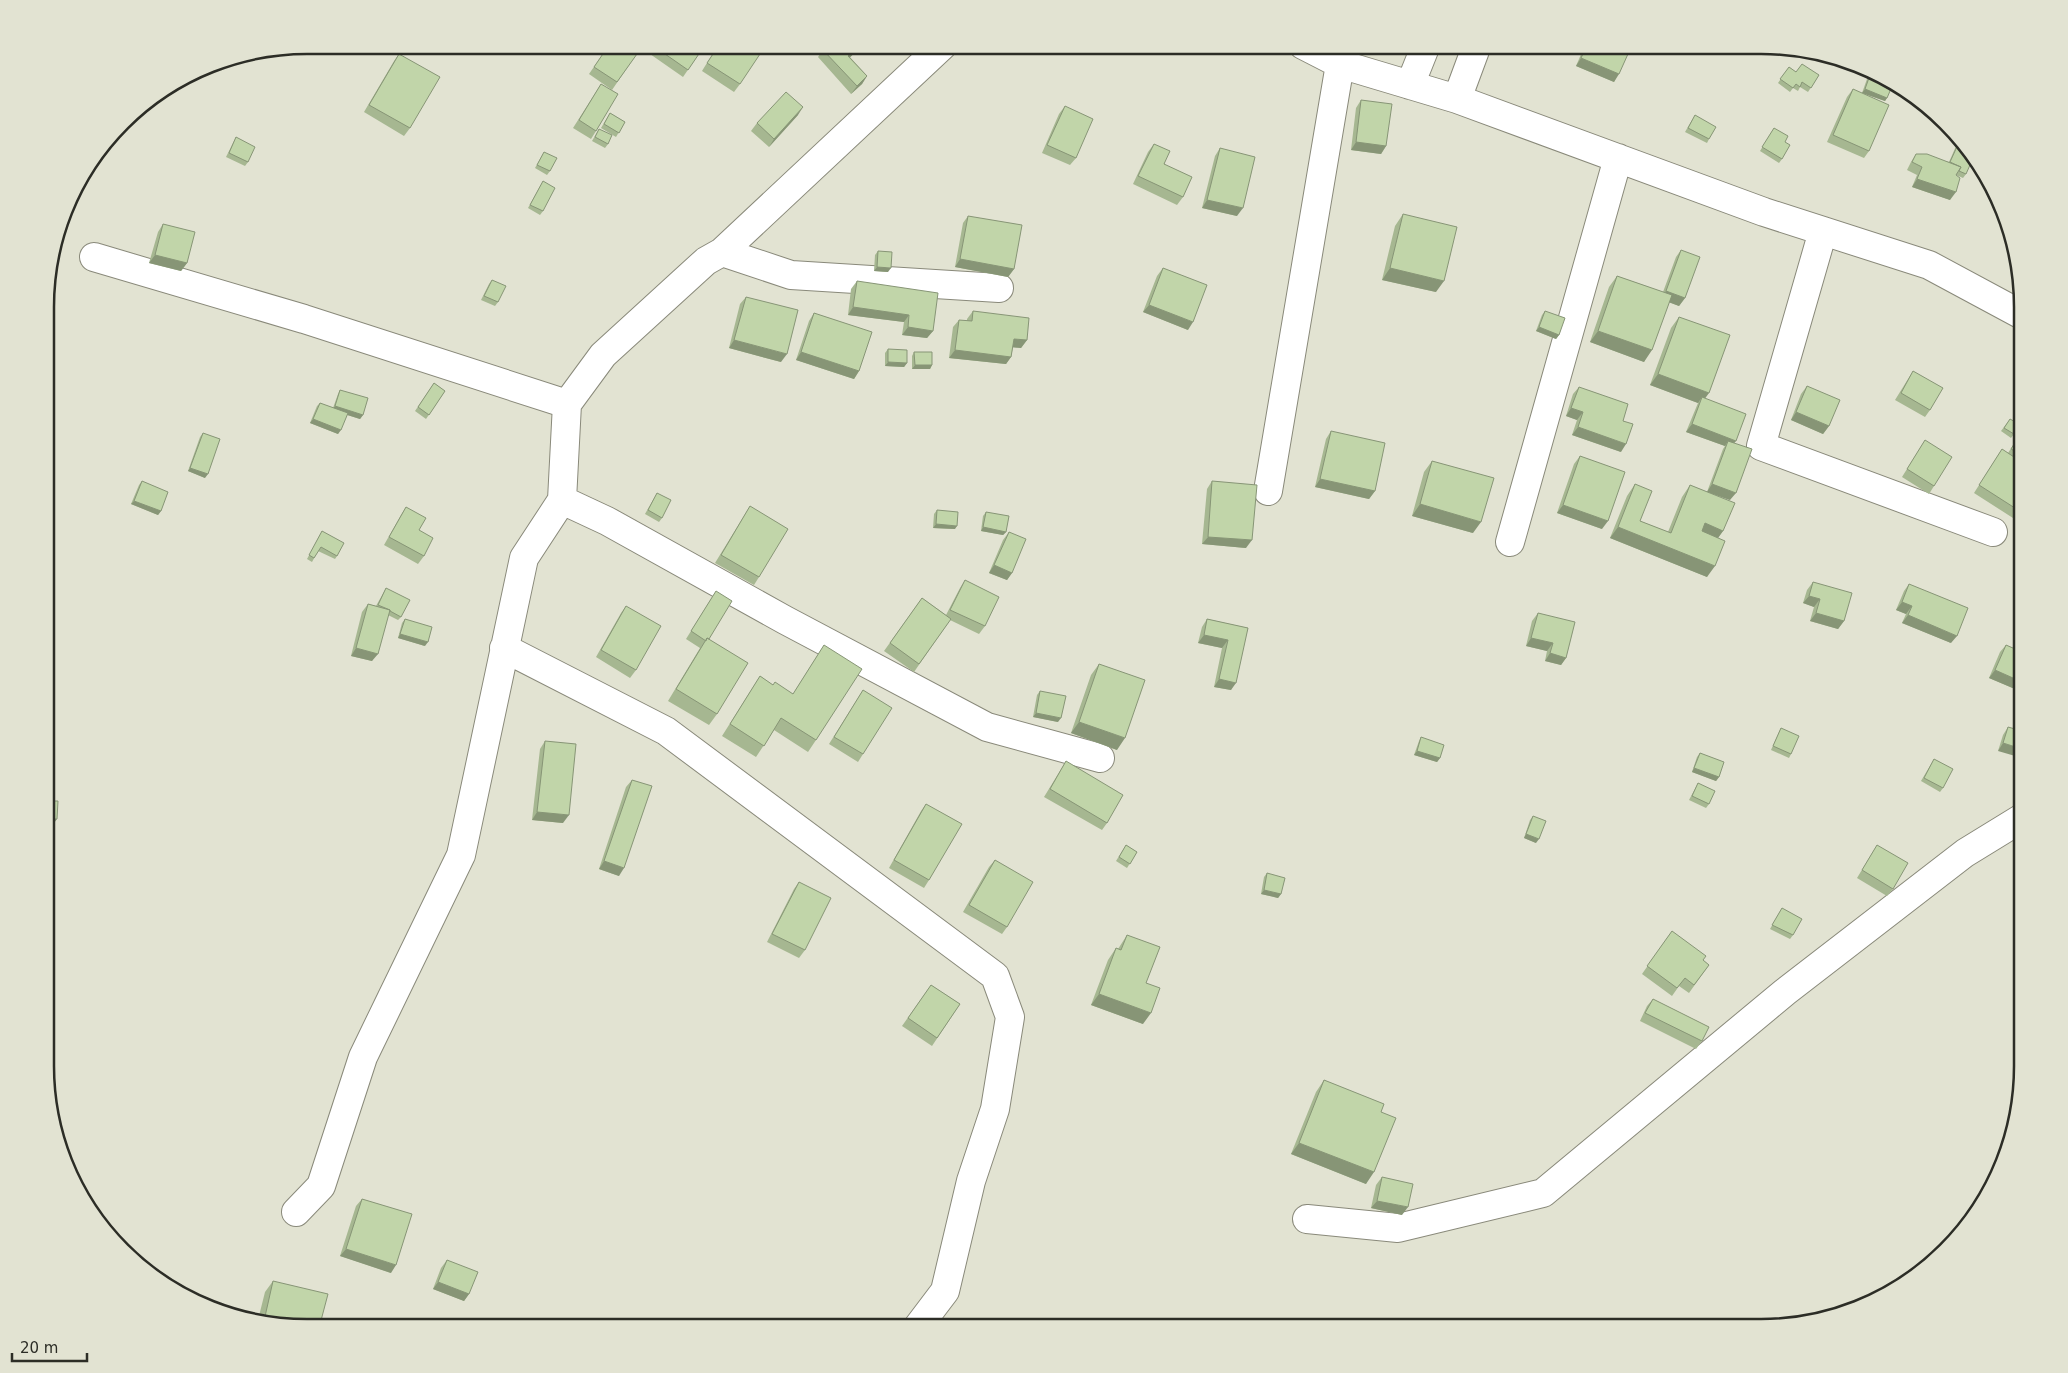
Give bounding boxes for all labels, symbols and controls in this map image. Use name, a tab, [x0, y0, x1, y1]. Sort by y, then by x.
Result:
scale bar	[12, 1330, 88, 1362]
text: 20 m	[20, 1339, 58, 1357]

